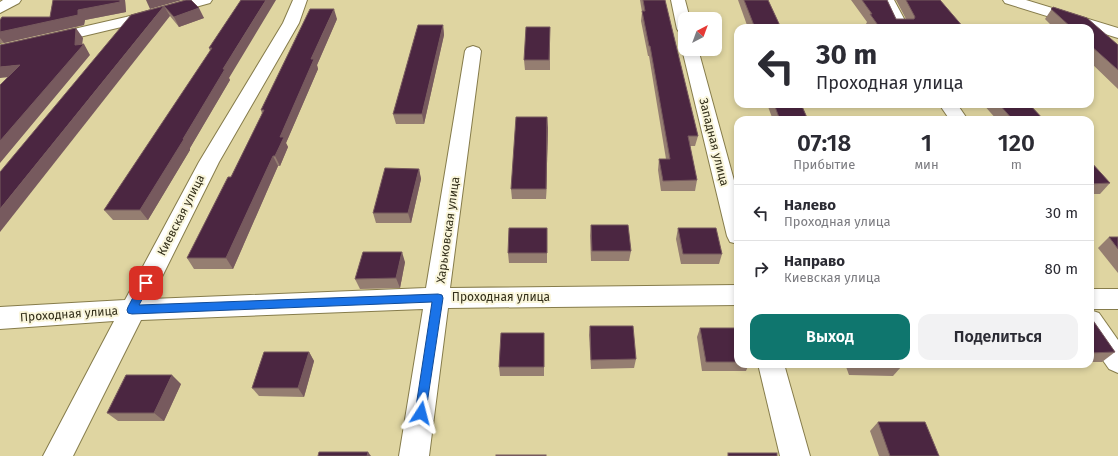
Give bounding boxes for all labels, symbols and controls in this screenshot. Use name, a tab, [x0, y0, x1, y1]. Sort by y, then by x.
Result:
north arrow	[678, 12, 722, 56]
map controls	[678, 12, 722, 56]
text: 30 m	[816, 38, 877, 71]
icon: left	[750, 40, 802, 92]
text: Проходная улица	[816, 72, 963, 94]
street label: Западная улица	[696, 97, 732, 187]
text: 07:18	[797, 129, 851, 157]
text: 1	[921, 129, 932, 157]
text: 120	[998, 129, 1035, 157]
text: Прибытие	[793, 157, 855, 172]
text: мин	[914, 157, 939, 172]
text: m	[1011, 157, 1022, 172]
street label: Киевская улица	[155, 172, 207, 258]
street label: Харьковская улица	[434, 176, 462, 284]
text: Налево	[784, 196, 836, 214]
icon: left	[750, 202, 772, 224]
text: 30 m	[1045, 204, 1078, 222]
text: Проходная улица	[784, 214, 890, 229]
text: Направо	[784, 252, 845, 270]
icon: right	[750, 258, 772, 280]
text: 80 m	[1045, 260, 1078, 278]
pin	[129, 266, 163, 300]
text: Киевская улица	[784, 270, 881, 285]
icon: arrive	[135, 272, 157, 294]
street label: Проходная улица	[452, 290, 550, 304]
street label: Проходная улица	[19, 304, 119, 324]
button: Выход	[750, 314, 910, 360]
button: Поделиться	[918, 314, 1078, 360]
position arrow	[400, 392, 442, 434]

